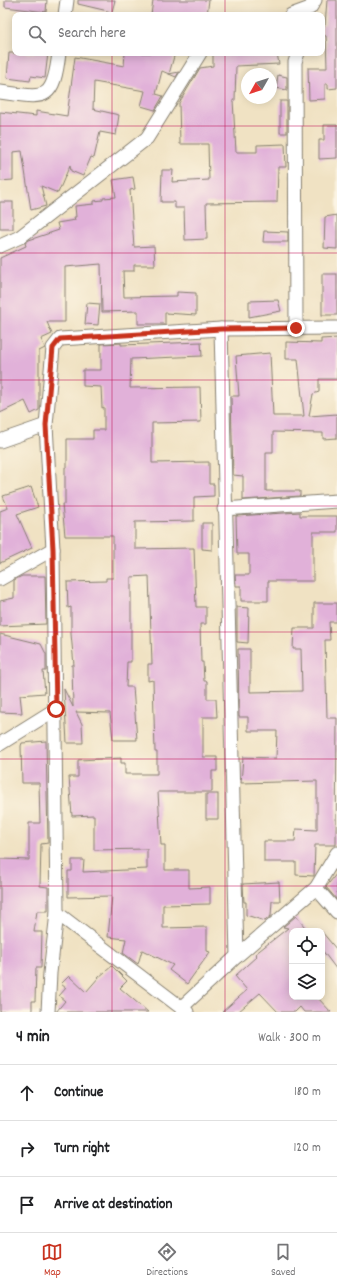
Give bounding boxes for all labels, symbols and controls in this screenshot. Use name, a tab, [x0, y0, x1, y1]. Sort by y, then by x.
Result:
search box	[12, 12, 325, 56]
icon: search	[26, 23, 48, 45]
text: Search here	[58, 23, 126, 45]
north arrow	[241, 68, 277, 104]
route end	[287, 319, 305, 337]
route start	[47, 700, 65, 718]
map controls	[289, 928, 325, 1000]
button: locate	[289, 928, 325, 964]
button: layers	[289, 964, 325, 1000]
text: 4 min	[16, 1026, 50, 1050]
text: Walk · 300 m	[258, 1029, 321, 1048]
icon: ahead	[16, 1082, 38, 1104]
text: Continue	[54, 1082, 103, 1104]
text: 180 m	[294, 1083, 321, 1102]
icon: right	[16, 1138, 38, 1160]
text: Turn right	[54, 1138, 110, 1160]
text: 120 m	[293, 1139, 321, 1158]
icon: arrive	[16, 1194, 38, 1216]
text: Arrive at destination	[54, 1194, 172, 1216]
tab: Map	[41, 1241, 63, 1281]
tab: Directions	[146, 1241, 188, 1281]
tab: Saved	[271, 1241, 296, 1281]

